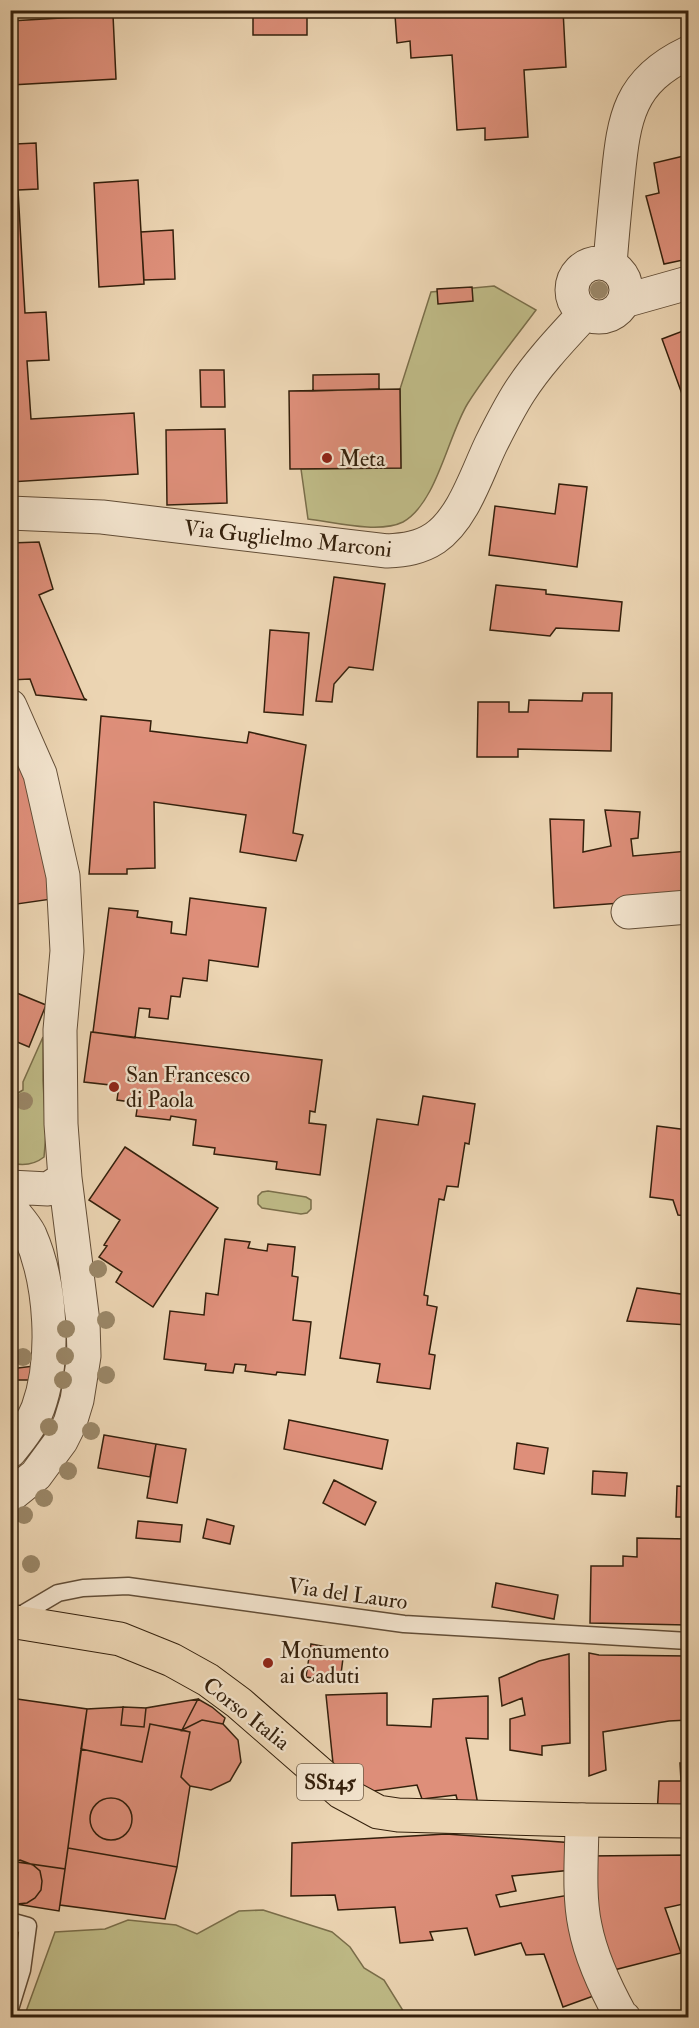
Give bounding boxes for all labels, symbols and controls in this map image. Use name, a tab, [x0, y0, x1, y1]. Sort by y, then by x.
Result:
place label: Meta	[339, 445, 386, 473]
marker: Meta	[320, 451, 334, 465]
street label: Via Guglielmo Marconi	[182, 514, 393, 564]
place label: San Francesco di Paola	[126, 1061, 250, 1114]
marker: San Francesco di Paola	[107, 1080, 121, 1094]
street label: Via del Lauro	[286, 1572, 409, 1616]
place label: Monumento ai Caduti	[280, 1637, 389, 1690]
marker: Monumento ai Caduti	[261, 1656, 275, 1670]
street label: Corso Italia	[197, 1671, 296, 1757]
road number: SS145	[297, 1764, 363, 1800]

